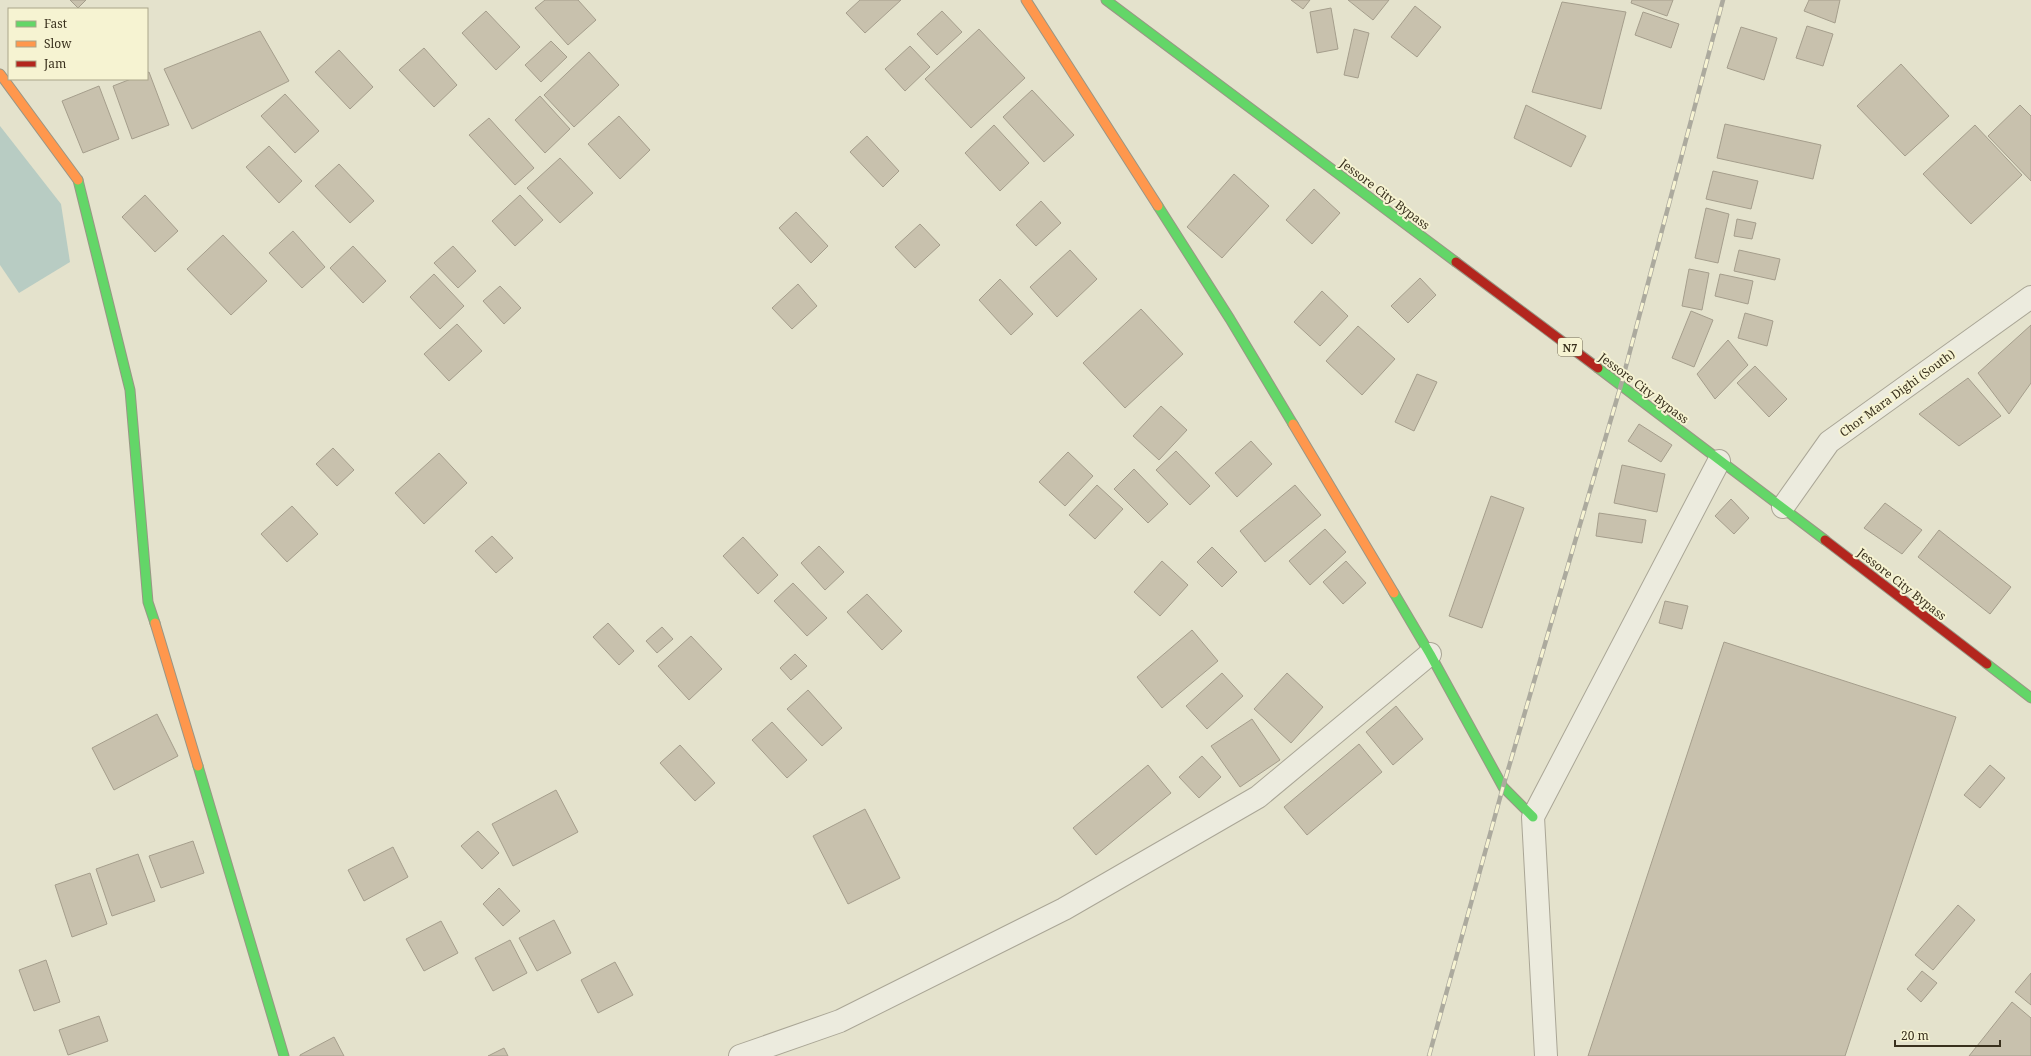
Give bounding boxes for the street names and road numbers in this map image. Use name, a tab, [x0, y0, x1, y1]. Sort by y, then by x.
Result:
street label: Jessore City Bypass	[1336, 154, 1433, 233]
road number: N7	[1558, 338, 1582, 356]
street label: Chor Mara Dighi (South)	[1836, 345, 1958, 441]
street label: Jessore City Bypass	[1595, 348, 1692, 427]
street label: Jessore City Bypass	[1853, 543, 1950, 624]

